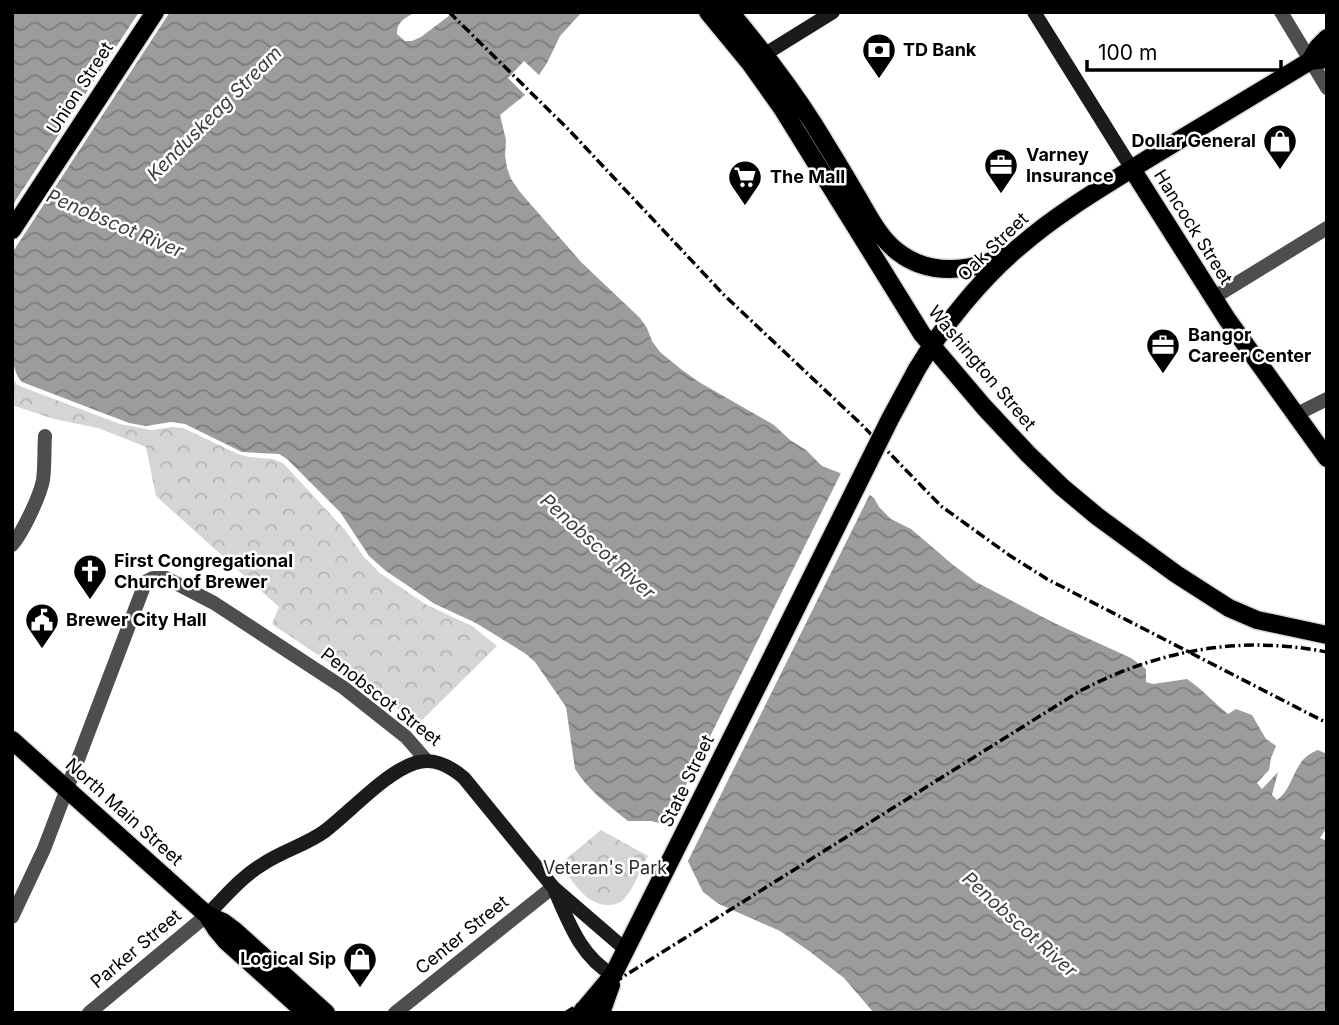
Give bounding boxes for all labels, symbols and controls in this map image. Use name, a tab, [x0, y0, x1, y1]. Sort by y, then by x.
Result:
scale bar	[1087, 28, 1281, 72]
bank icon: TD Bank	[860, 31, 898, 80]
street label: Union Street	[42, 38, 117, 138]
place label: TD Bank	[903, 39, 977, 60]
text: 100 m	[1098, 40, 1157, 65]
water label: Kenduskeag Stream	[142, 41, 287, 186]
shop icon: Dollar General	[1261, 122, 1299, 171]
place label: Dollar General	[1132, 130, 1256, 151]
place label: Varney Insurance	[1026, 144, 1114, 186]
office icon: Varney Insurance	[982, 146, 1020, 195]
supermarket icon: The Mall	[726, 158, 764, 207]
place label: The Mall	[770, 166, 845, 187]
street label: Hancock Street	[1150, 166, 1237, 288]
water label: Penobscot River	[43, 184, 187, 263]
street label: Oak Street	[953, 208, 1032, 285]
street label: Washington Street	[924, 301, 1041, 434]
place label: Bangor Career Center	[1188, 324, 1311, 366]
office icon: Bangor Career Center	[1144, 326, 1182, 375]
water label: Penobscot River	[536, 489, 660, 604]
place label: First Congregational Church of Brewer	[114, 550, 293, 592]
church icon: First Congregational Church of Brewer	[71, 552, 109, 601]
public building icon: Brewer City Hall	[23, 601, 61, 650]
place label: Brewer City Hall	[66, 609, 207, 630]
street label: Penobscot Street	[317, 643, 446, 750]
street label: State Street	[655, 731, 718, 830]
street label: North Main Street	[61, 754, 187, 870]
park label: Veteran's Park	[543, 857, 667, 878]
water label: Penobscot River	[958, 867, 1082, 982]
street label: Center Street	[411, 891, 512, 978]
street label: Parker Street	[86, 905, 185, 992]
shop icon: Logical Sip	[341, 940, 379, 989]
place label: Logical Sip	[240, 948, 336, 969]

